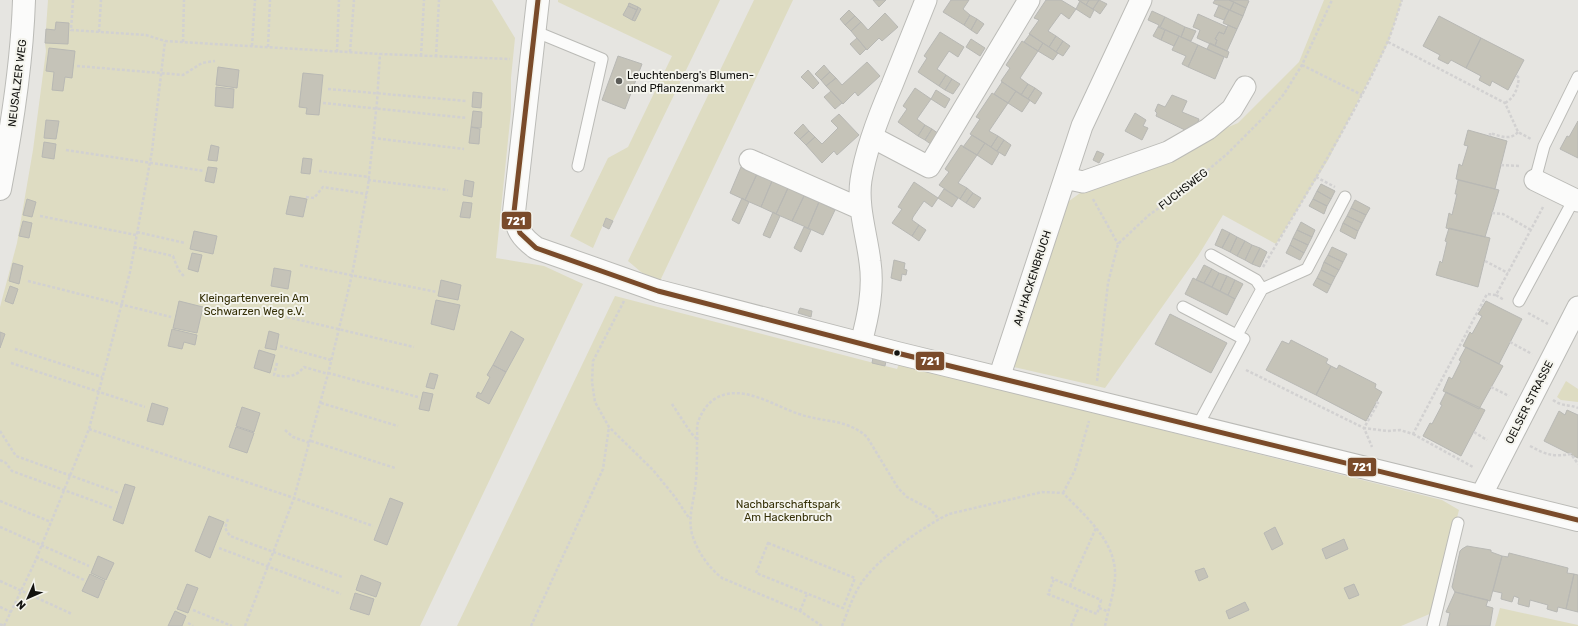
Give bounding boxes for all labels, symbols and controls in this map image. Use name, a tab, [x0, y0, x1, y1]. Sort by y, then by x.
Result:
street label: NEUSALZER WEG	[6, 38, 29, 128]
place label: Leuchtenberg's Blumen- und Pflanzenmarkt	[627, 69, 754, 95]
marker: Leuchtenberg's Blumen- und Pflanzenmarkt	[614, 76, 624, 86]
street label: FUCHSWEG	[1156, 166, 1211, 213]
line badge: 721	[501, 211, 532, 230]
text: 721	[507, 215, 525, 228]
street label: AM HACKENBRUCH	[1011, 229, 1054, 328]
park label: Kleingartenverein Am Schwarzen Weg e.V.	[199, 292, 309, 318]
unlabelled marker	[892, 348, 902, 358]
line badge: 721	[915, 351, 945, 371]
text: 721	[921, 355, 939, 368]
street label: OELSER STRASSE	[1503, 358, 1556, 446]
line badge: 721	[1347, 457, 1377, 477]
text: 721	[1353, 461, 1371, 474]
park label: Nachbarschaftspark Am Hackenbruch	[736, 498, 840, 524]
north arrow	[8, 578, 48, 618]
text: N	[14, 597, 29, 612]

